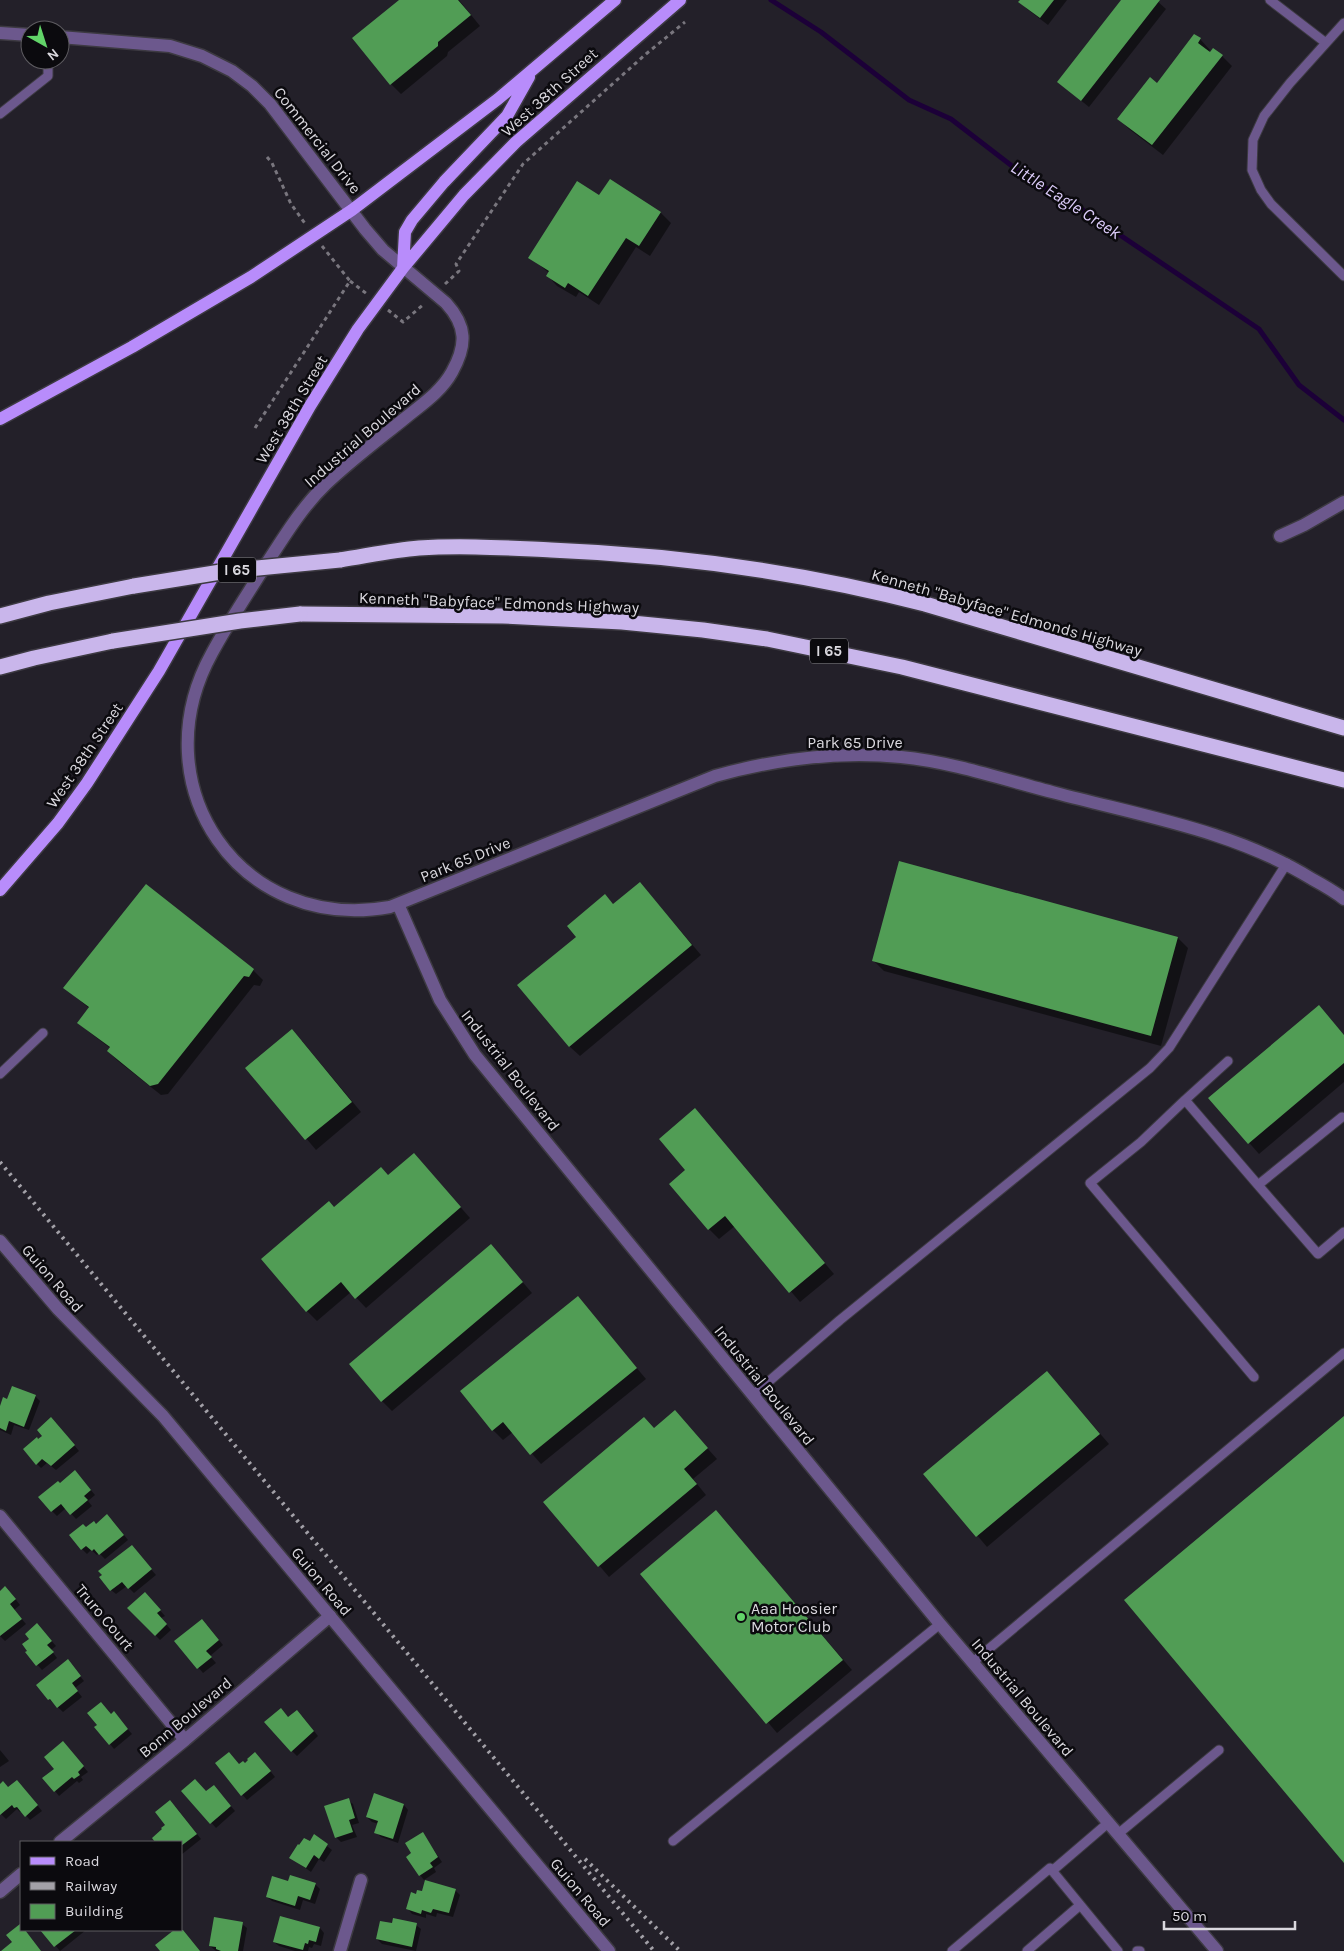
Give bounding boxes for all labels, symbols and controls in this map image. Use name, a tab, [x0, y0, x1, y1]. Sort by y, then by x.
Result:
north arrow	[20, 20, 70, 70]
street label: West 38th Street	[497, 44, 601, 141]
text: N	[44, 45, 62, 64]
street label: Commercial Drive	[270, 83, 365, 197]
water label: Little Eagle Creek	[1007, 156, 1126, 244]
street label: West 38th Street	[252, 352, 331, 467]
street label: Industrial Boulevard	[300, 379, 425, 491]
road number: I 65	[218, 558, 256, 582]
street label: Kenneth "Babyface" Edmonds Highway	[869, 565, 1145, 660]
street label: Kenneth "Babyface" Edmonds Highway	[359, 588, 640, 617]
road number: I 65	[810, 638, 848, 664]
street label: West 38th Street	[42, 699, 127, 812]
street label: Park 65 Drive	[807, 733, 903, 752]
street label: Park 65 Drive	[417, 833, 513, 886]
street label: Industrial Boulevard	[457, 1006, 564, 1135]
street label: Guion Road	[18, 1240, 87, 1316]
street label: Industrial Boulevard	[710, 1322, 819, 1449]
street label: Guion Road	[287, 1543, 356, 1620]
street label: Truro Court	[71, 1580, 138, 1654]
place label: Aaa Hoosier Motor Club	[751, 1599, 837, 1636]
marker: Aaa Hoosier Motor Club	[735, 1611, 747, 1623]
street label: Industrial Boulevard	[968, 1634, 1078, 1760]
street label: Bonn Boulevard	[135, 1673, 235, 1762]
legend	[20, 1841, 182, 1931]
text: Road	[65, 1852, 100, 1870]
street label: Guion Road	[546, 1854, 615, 1931]
text: Railway	[65, 1877, 117, 1895]
scale bar	[1164, 1898, 1295, 1930]
text: Building	[65, 1902, 123, 1920]
text: 50 m	[1172, 1907, 1207, 1925]

